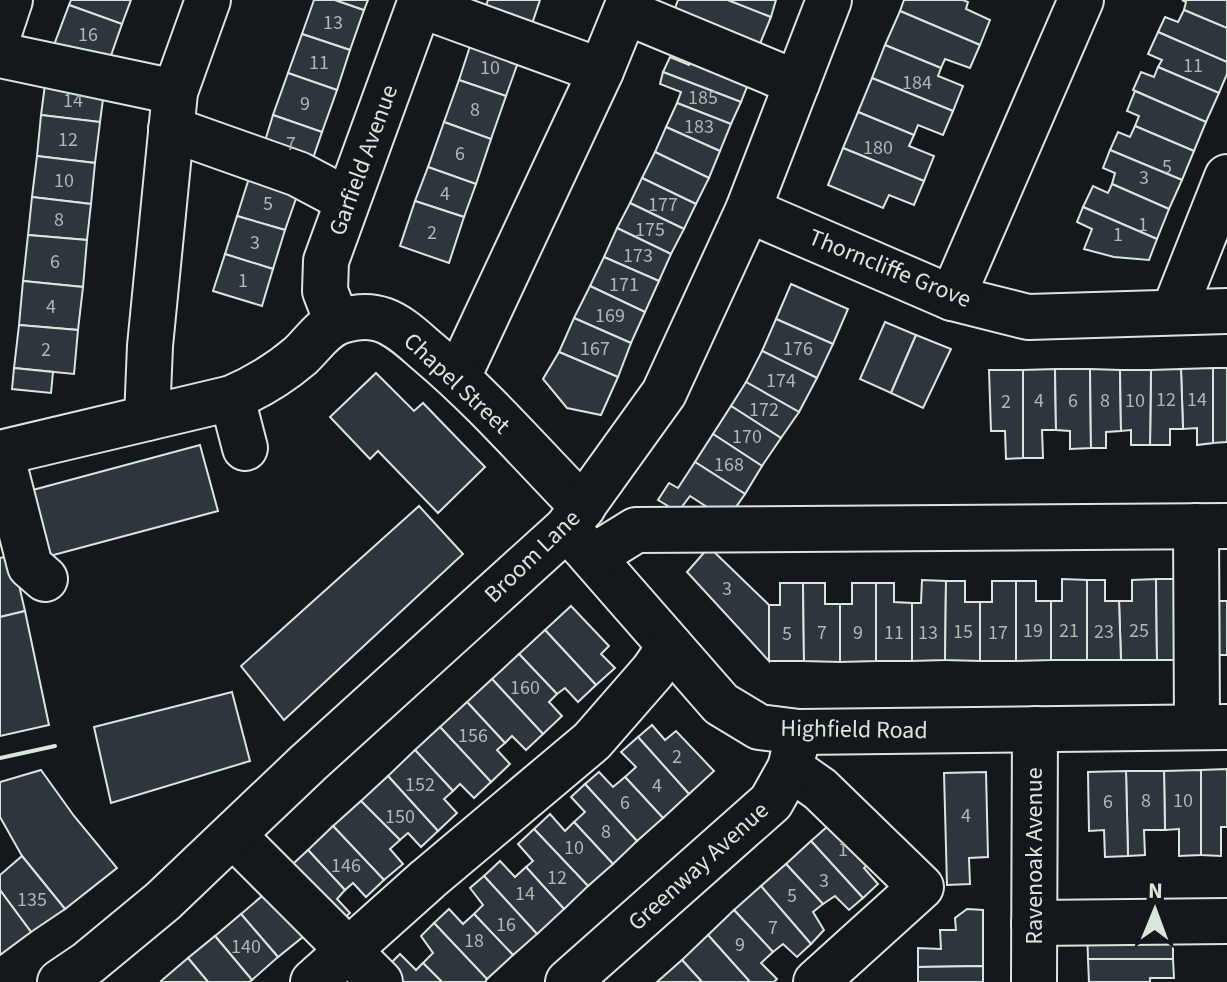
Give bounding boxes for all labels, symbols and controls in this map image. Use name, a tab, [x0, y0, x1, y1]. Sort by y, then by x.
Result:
house number: 13	[323, 9, 343, 37]
house number: 16	[78, 21, 98, 49]
house number: 11	[309, 49, 329, 77]
house number: 11	[1183, 52, 1203, 80]
house number: 10	[480, 54, 500, 82]
house number: 184	[902, 69, 932, 97]
street label: Garfield Avenue	[320, 80, 407, 241]
house number: 185	[688, 84, 718, 112]
house number: 14	[63, 87, 83, 115]
house number: 9	[300, 90, 310, 118]
house number: 8	[470, 96, 480, 124]
house number: 183	[684, 113, 714, 141]
house number: 12	[58, 126, 78, 154]
house number: 7	[286, 130, 296, 158]
house number: 180	[863, 134, 893, 162]
house number: 6	[455, 140, 465, 168]
house number: 5	[1162, 153, 1172, 181]
house number: 3	[1139, 164, 1149, 192]
house number: 10	[54, 167, 74, 195]
house number: 4	[440, 180, 450, 208]
house number: 5	[263, 190, 273, 218]
house number: 177	[648, 191, 678, 219]
house number: 8	[54, 206, 64, 234]
house number: 1	[1138, 211, 1148, 239]
house number: 175	[635, 216, 665, 244]
house number: 2	[427, 219, 437, 247]
street label: Thorncliffe Grove	[803, 220, 976, 317]
house number: 1	[1113, 221, 1123, 249]
house number: 3	[250, 229, 260, 257]
house number: 173	[623, 242, 653, 270]
house number: 6	[50, 248, 60, 276]
house number: 1	[238, 267, 248, 295]
house number: 171	[609, 271, 639, 299]
house number: 4	[46, 293, 56, 321]
house number: 169	[595, 302, 625, 330]
street label: Chapel Street	[395, 324, 518, 442]
house number: 167	[580, 335, 610, 363]
house number: 176	[783, 335, 813, 363]
house number: 2	[41, 336, 51, 364]
house number: 174	[766, 367, 796, 395]
house number: 12	[1156, 386, 1176, 414]
house number: 14	[1187, 386, 1207, 414]
house number: 4	[1034, 387, 1044, 415]
house number: 6	[1068, 387, 1078, 415]
house number: 8	[1100, 387, 1110, 415]
house number: 10	[1125, 387, 1145, 415]
house number: 2	[1001, 388, 1011, 416]
house number: 172	[749, 396, 779, 424]
house number: 170	[732, 423, 762, 451]
house number: 168	[714, 451, 744, 479]
street label: Broom Lane	[476, 501, 588, 611]
house number: 3	[722, 575, 732, 603]
house number: 19	[1023, 617, 1043, 645]
house number: 21	[1059, 617, 1079, 645]
house number: 25	[1129, 617, 1149, 645]
house number: 15	[953, 618, 973, 646]
house number: 23	[1094, 618, 1114, 646]
house number: 7	[817, 619, 827, 647]
house number: 9	[853, 619, 863, 647]
house number: 11	[884, 619, 904, 647]
house number: 13	[918, 619, 938, 647]
house number: 17	[988, 619, 1008, 647]
house number: 5	[782, 620, 792, 648]
house number: 160	[510, 674, 540, 702]
street label: Highfield Road	[780, 711, 928, 748]
house number: 156	[458, 722, 488, 750]
house number: 2	[672, 743, 682, 771]
street label: Ravenoak Avenue	[1017, 767, 1052, 945]
house number: 152	[405, 771, 435, 799]
house number: 4	[652, 772, 662, 800]
house number: 8	[1141, 787, 1151, 815]
house number: 10	[1173, 787, 1193, 815]
house number: 6	[1103, 788, 1113, 816]
house number: 6	[620, 789, 630, 817]
street label: Greenway Avenue	[620, 794, 777, 939]
house number: 4	[961, 802, 971, 830]
house number: 150	[385, 803, 415, 831]
house number: 8	[601, 818, 611, 846]
house number: 10	[564, 834, 584, 862]
house number: 1	[838, 836, 848, 864]
house number: 146	[331, 852, 361, 880]
house number: 12	[547, 864, 567, 892]
house number: 3	[819, 867, 829, 895]
north arrow	[1115, 870, 1195, 950]
text: N	[1148, 875, 1163, 907]
house number: 14	[515, 880, 535, 908]
house number: 5	[787, 882, 797, 910]
house number: 135	[17, 886, 47, 914]
house number: 16	[496, 911, 516, 939]
house number: 7	[768, 914, 778, 942]
house number: 18	[464, 927, 484, 955]
house number: 9	[735, 931, 745, 959]
house number: 140	[231, 933, 261, 961]

